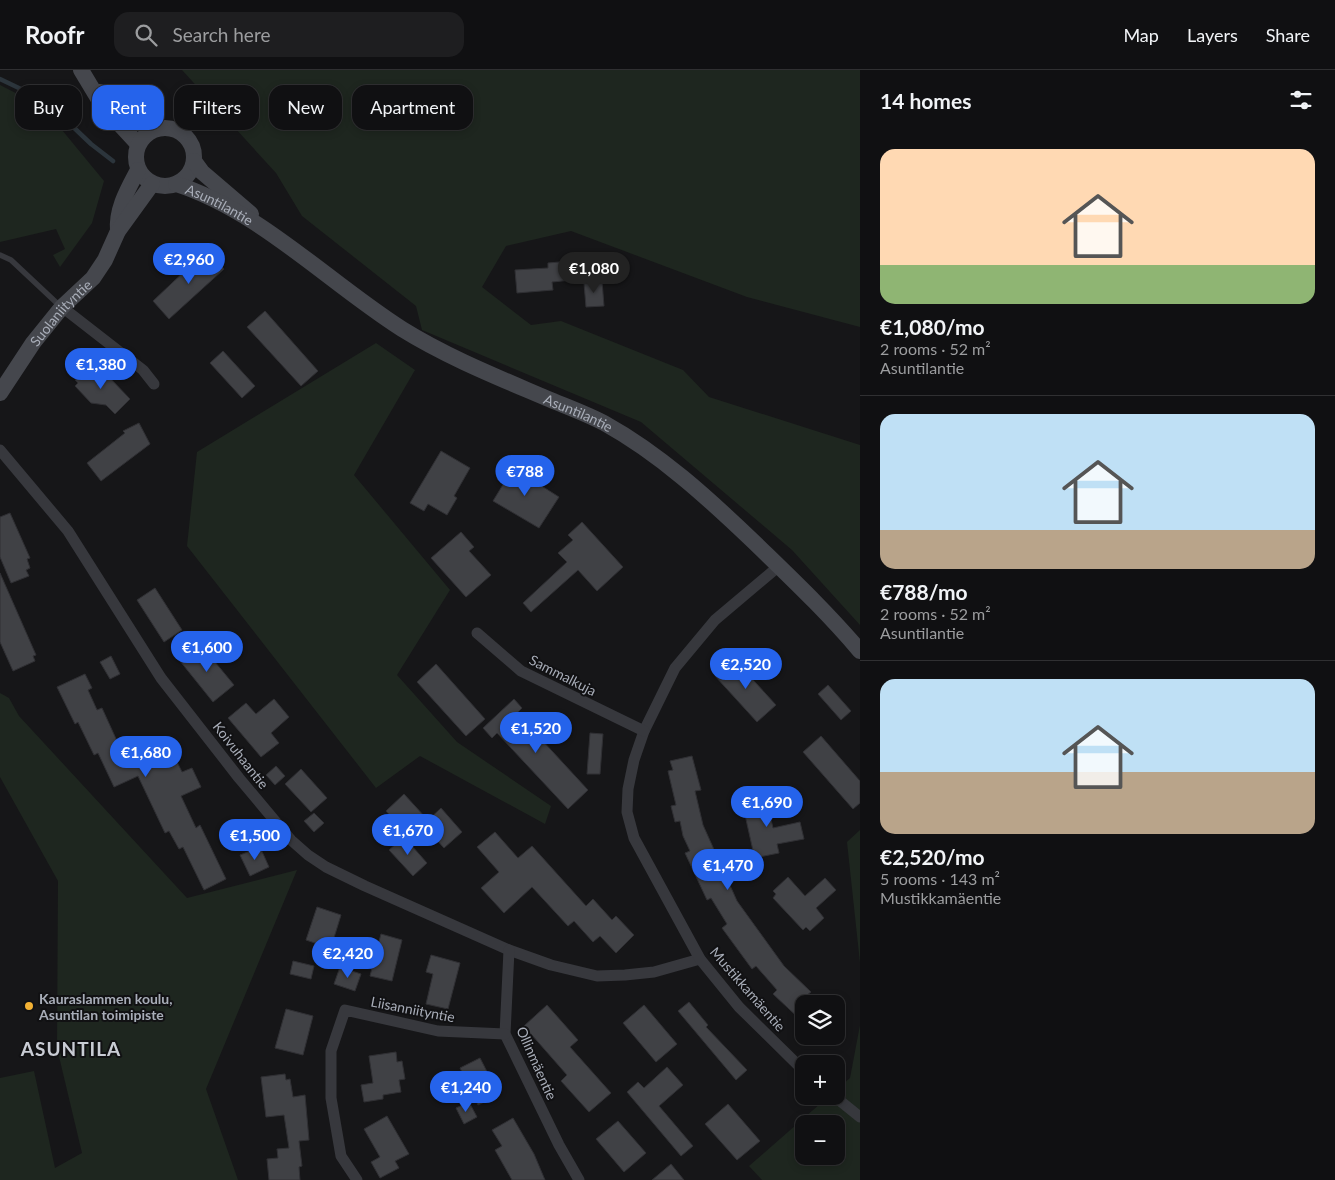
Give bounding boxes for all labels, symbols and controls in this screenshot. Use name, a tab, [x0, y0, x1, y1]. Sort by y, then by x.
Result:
search box	[114, 12, 464, 57]
text: Roofr	[25, 20, 84, 49]
icon: search	[132, 21, 160, 49]
text: Search here	[172, 23, 270, 46]
text: Map	[1123, 24, 1159, 46]
text: Layers	[1187, 24, 1238, 46]
text: Share	[1266, 24, 1310, 46]
chip: Buy	[15, 85, 82, 130]
chip: Rent	[92, 85, 164, 130]
chip: Filters	[174, 85, 259, 130]
chip: New	[269, 85, 342, 130]
chip: Apartment	[352, 85, 473, 130]
icon: filters	[1287, 86, 1315, 114]
text: 14 homes	[880, 88, 971, 113]
street label: Asuntilantie	[183, 180, 257, 228]
icon: home	[1053, 181, 1143, 271]
pin: €2,960	[148, 242, 230, 285]
text: €2,960	[164, 249, 214, 268]
pin: €1,080	[553, 252, 635, 294]
text: €1,080	[569, 258, 619, 277]
street label: Suolaniityntie	[26, 276, 95, 349]
text: €1,080/mo	[880, 314, 985, 339]
text: 2 rooms · 52 m²	[880, 339, 991, 358]
pin: €1,380	[60, 348, 142, 390]
text: €1,380	[76, 354, 126, 373]
text: Asuntilantie	[880, 358, 964, 377]
street label: Asuntilantie	[541, 390, 616, 435]
icon: home	[1053, 447, 1143, 537]
pin: €788	[495, 454, 555, 497]
text: €788	[506, 461, 544, 480]
text: €788/mo	[880, 579, 968, 604]
text: 2 rooms · 52 m²	[880, 604, 991, 623]
text: Asuntilantie	[880, 623, 964, 642]
pin: €1,600	[166, 630, 248, 673]
text: €1,600	[182, 637, 232, 656]
pin: €2,520	[705, 648, 787, 690]
street label: Sammalkuja	[527, 651, 599, 699]
text: €2,520	[721, 654, 771, 673]
pin: €1,520	[495, 712, 577, 754]
icon: home	[1053, 712, 1143, 802]
street label: Koivuhaantie	[210, 718, 272, 792]
text: €1,520	[511, 718, 561, 737]
pin: €1,680	[105, 736, 187, 778]
text: €1,680	[121, 742, 171, 761]
pin: €1,690	[726, 786, 808, 828]
text: €1,690	[742, 792, 792, 811]
pin: €1,670	[367, 814, 449, 856]
pin: €1,500	[214, 818, 296, 861]
text: €1,670	[383, 820, 433, 839]
text: €1,500	[230, 825, 280, 844]
text: €2,520/mo	[880, 844, 985, 869]
pin: €1,470	[687, 848, 769, 891]
text: €1,470	[703, 855, 753, 874]
text: 5 rooms · 143 m²	[880, 869, 1000, 888]
text: Mustikkamäentie	[880, 888, 1001, 907]
pin: €2,420	[307, 936, 389, 979]
text: €2,420	[323, 943, 373, 962]
street label: Mustikkamäentie	[707, 943, 789, 1035]
place label: Kauraslammen koulu, Asuntilan toimipiste	[38, 990, 172, 1023]
street label: Liisanniityntie	[370, 993, 456, 1025]
map controls	[795, 995, 845, 1165]
button: layers	[795, 995, 845, 1045]
marker: Kauraslammen koulu, Asuntilan toimipiste	[23, 1000, 35, 1012]
street label: Ollinmäentie	[513, 1024, 561, 1102]
district label: ASUNTILA	[20, 1037, 121, 1060]
button: +	[795, 1055, 845, 1105]
pin: €1,240	[425, 1070, 507, 1113]
text: €1,240	[441, 1077, 491, 1096]
button: −	[795, 1115, 845, 1165]

